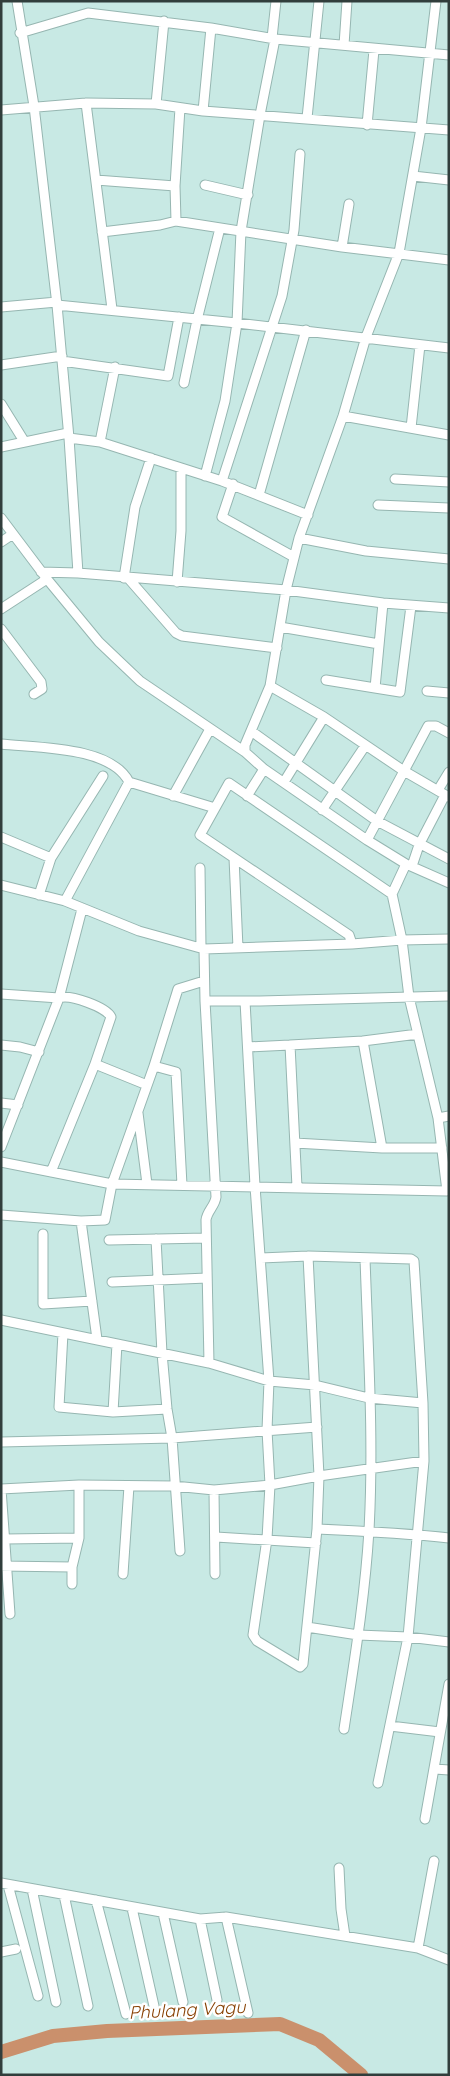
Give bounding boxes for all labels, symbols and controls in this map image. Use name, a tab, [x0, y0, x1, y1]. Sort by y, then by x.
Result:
water label: Phulang Vagu	[128, 1995, 248, 2024]

